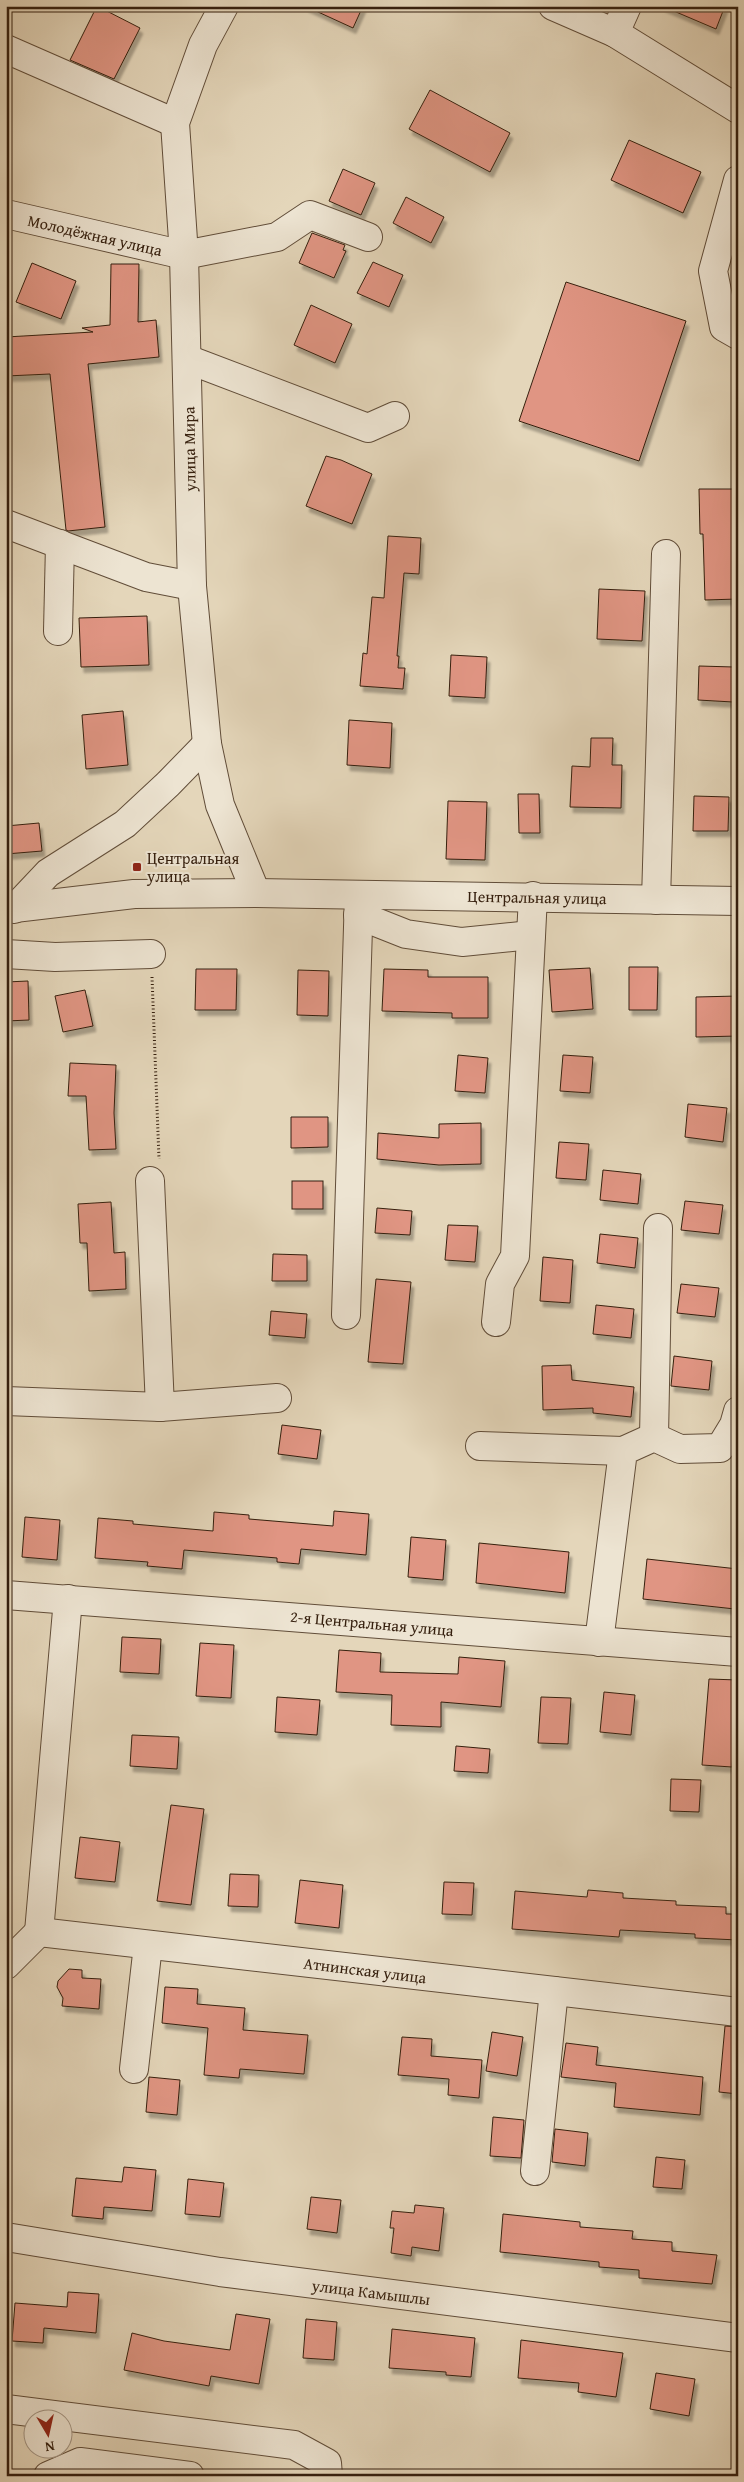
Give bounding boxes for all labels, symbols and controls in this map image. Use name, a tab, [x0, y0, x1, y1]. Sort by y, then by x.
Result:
street label: Молодёжная улица	[25, 208, 165, 262]
street label: улица Мира	[176, 406, 202, 493]
place label: Центральная улица	[146, 846, 239, 888]
marker: Центральная улица	[131, 861, 143, 873]
street label: Центральная улица	[467, 884, 607, 910]
street label: 2-я Центральная улица	[289, 1604, 455, 1642]
street label: Атнинская улица	[302, 1951, 428, 1989]
street label: улица Камышлы	[310, 2273, 431, 2311]
north arrow	[22, 2410, 72, 2460]
text: N	[43, 2436, 56, 2458]

